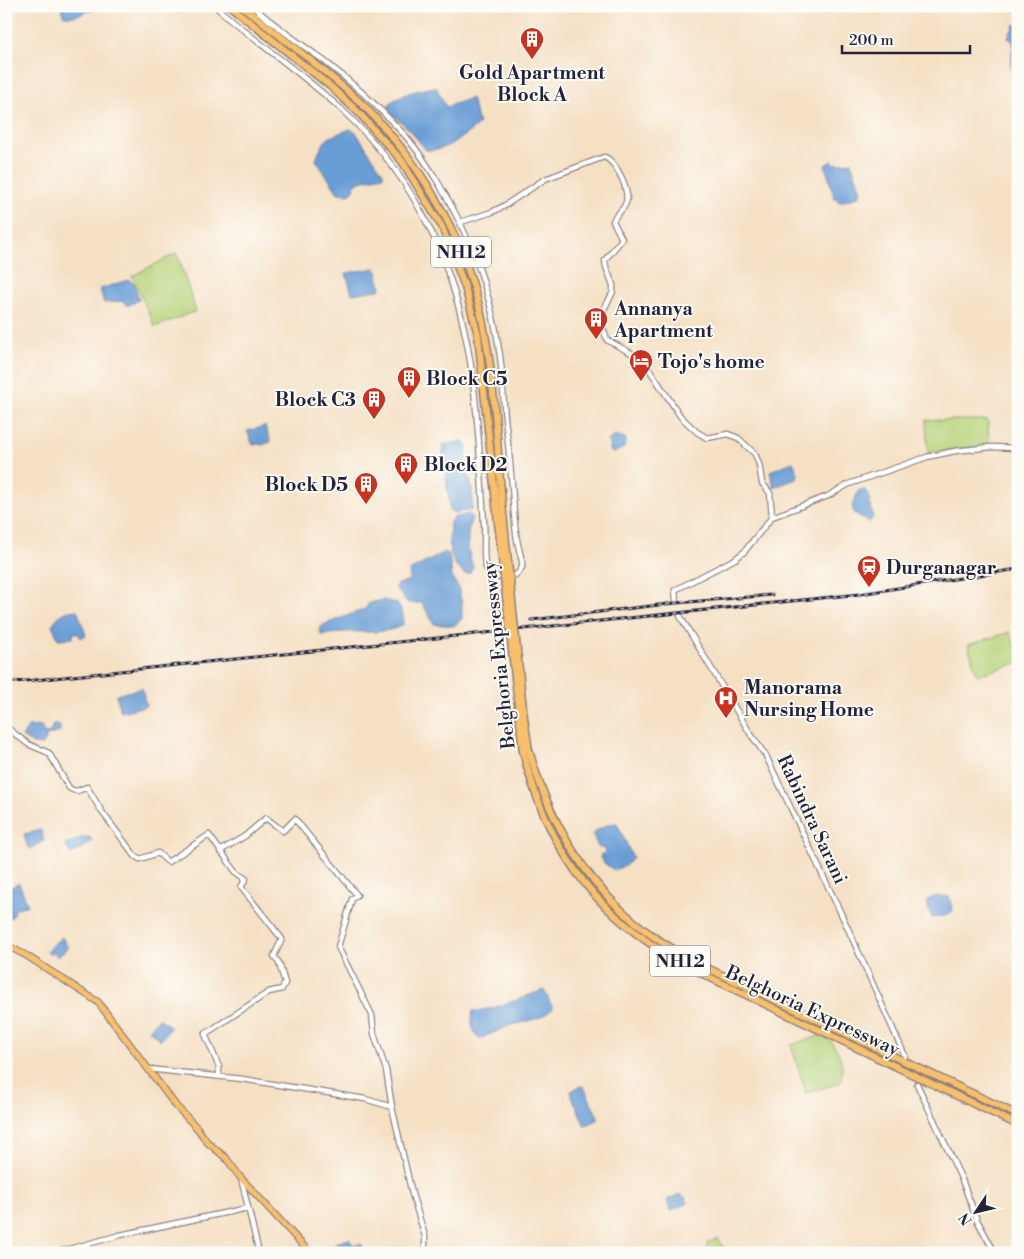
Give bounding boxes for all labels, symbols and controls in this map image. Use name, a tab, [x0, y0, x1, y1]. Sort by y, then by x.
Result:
scale bar	[842, 22, 969, 54]
building icon: Gold Apartment Block A	[519, 26, 545, 60]
text: 200 m	[849, 31, 894, 50]
place label: Gold Apartment Block A	[459, 61, 605, 107]
road number: NH12	[431, 236, 491, 268]
place label: Annanya Apartment	[613, 297, 713, 343]
building icon: Annanya Apartment	[583, 306, 609, 340]
hotel icon: Tojo's home	[628, 348, 654, 382]
place label: Tojo's home	[658, 350, 765, 374]
building icon: Block C5	[396, 365, 422, 399]
place label: Block C5	[426, 367, 508, 391]
building icon: Block C3	[361, 386, 387, 420]
place label: Block C3	[275, 388, 356, 412]
building icon: Block D2	[393, 451, 419, 485]
place label: Block D2	[424, 453, 507, 477]
building icon: Block D5	[353, 471, 379, 505]
place label: Block D5	[265, 473, 348, 497]
station icon: Durganagar	[856, 554, 882, 588]
place label: Durganagar	[886, 556, 997, 580]
street label: Belghoria Expressway	[477, 559, 521, 751]
place label: Manorama Nursing Home	[744, 676, 874, 722]
hospital icon: Manorama Nursing Home	[713, 685, 739, 719]
street label: Rabindra Sarani	[772, 751, 853, 888]
road number: NH12	[650, 946, 710, 976]
street label: Belghoria Expressway	[721, 960, 904, 1062]
north arrow	[952, 1186, 1002, 1236]
text: N	[956, 1209, 977, 1229]

